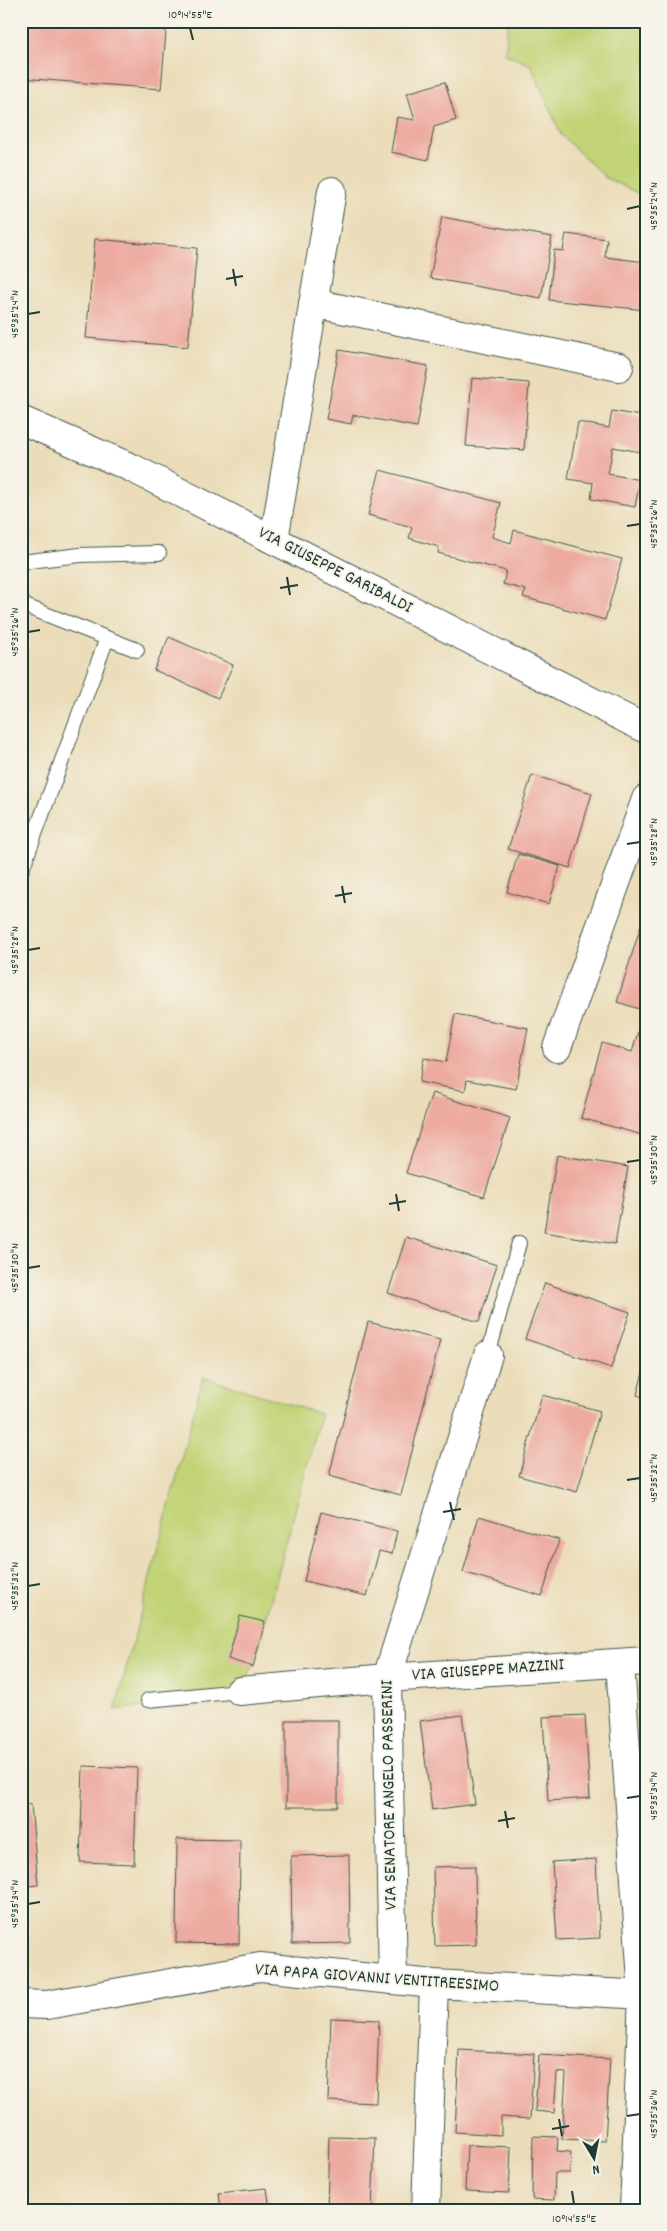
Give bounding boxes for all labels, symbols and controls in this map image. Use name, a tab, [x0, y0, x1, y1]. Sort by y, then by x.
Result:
text: 10°14'55"E	[168, 7, 212, 24]
text: 45°35'24"N	[646, 182, 663, 230]
text: 45°35'24"N	[7, 290, 24, 338]
text: 45°35'26"N	[646, 499, 663, 548]
street label: VIA GIUSEPPE GARIBALDI	[254, 521, 417, 621]
text: 45°35'26"N	[7, 607, 24, 656]
text: 45°35'28"N	[646, 818, 663, 866]
text: 45°35'28"N	[7, 926, 24, 974]
text: 45°35'30"N	[646, 1135, 663, 1185]
text: 45°35'30"N	[7, 1243, 24, 1293]
text: 45°35'32"N	[646, 1454, 663, 1502]
text: 45°35'32"N	[7, 1562, 24, 1610]
street label: VIA GIUSEPPE MAZZINI	[411, 1653, 565, 1689]
street label: VIA SENATORE ANGELO PASSERINI	[375, 1679, 405, 1910]
text: 45°35'34"N	[646, 1772, 663, 1820]
text: 45°35'34"N	[7, 1880, 24, 1928]
street label: VIA PAPA GIOVANNI VENTITREESIMO	[254, 1958, 500, 2000]
text: 45°35'36"N	[646, 2089, 663, 2139]
north arrow	[570, 2134, 620, 2184]
text: N	[591, 2158, 601, 2179]
text: 10°14'55"E	[552, 2211, 596, 2228]

